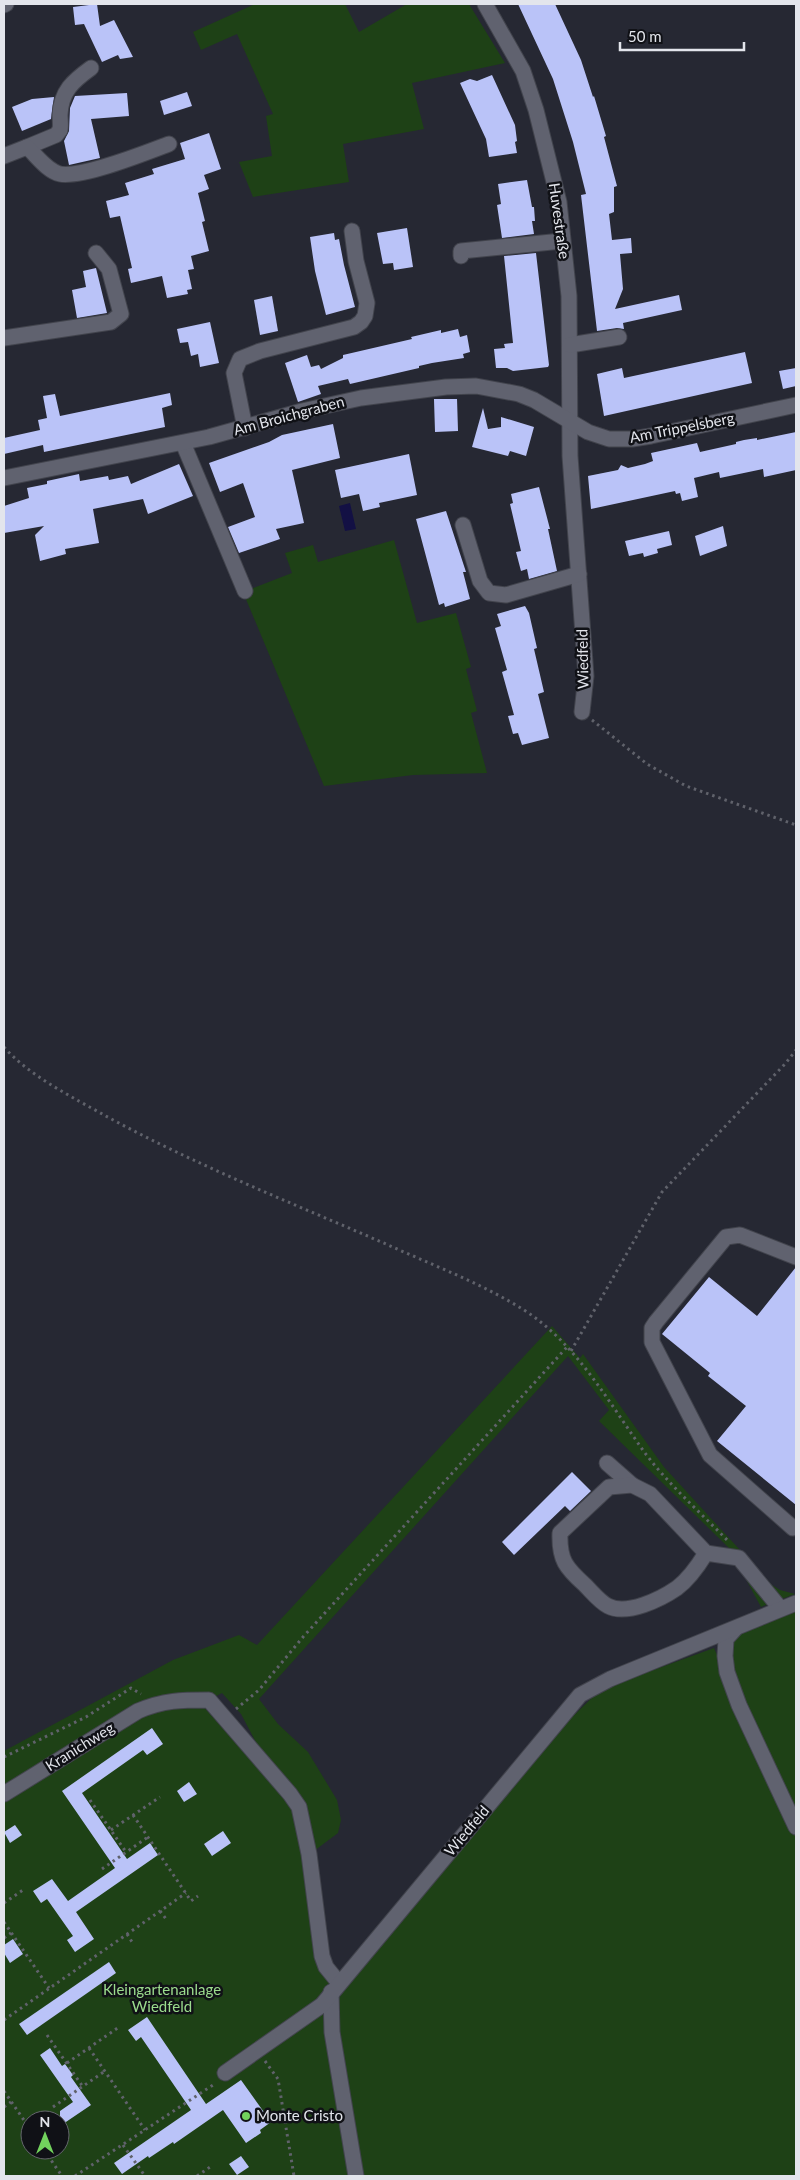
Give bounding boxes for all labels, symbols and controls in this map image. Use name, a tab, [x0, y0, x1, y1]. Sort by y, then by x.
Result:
scale bar	[620, 20, 744, 52]
text: 50 m	[628, 27, 662, 45]
street label: Huvestraße	[546, 182, 574, 260]
street label: Am Broichgraben	[231, 392, 346, 438]
street label: Am Trippelsberg	[628, 408, 736, 446]
street label: Wiedfeld	[572, 629, 592, 689]
street label: Kranichweg	[42, 1718, 117, 1774]
street label: Wiedfeld	[440, 1801, 493, 1859]
park label: Kleingartenanlage Wiedfeld	[103, 1980, 221, 2015]
place label: Monte Cristo	[256, 2106, 343, 2124]
north arrow	[20, 2110, 70, 2160]
marker: Monte Cristo	[240, 2110, 252, 2122]
text: N	[40, 2113, 50, 2130]

